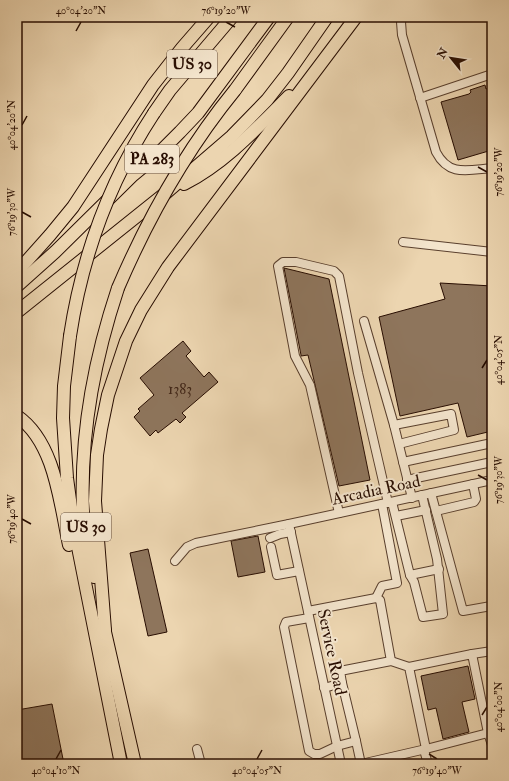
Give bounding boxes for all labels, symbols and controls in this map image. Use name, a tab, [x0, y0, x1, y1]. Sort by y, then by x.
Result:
text: 40°04'20"N	[56, 5, 106, 17]
text: 76°19'20"W	[201, 5, 251, 17]
north arrow	[431, 38, 471, 78]
text: N	[434, 45, 451, 62]
road number: US 30	[167, 50, 217, 78]
text: 40°04'20"N	[6, 100, 18, 150]
road number: PA 283	[125, 145, 179, 173]
text: 76°19'20"W	[493, 147, 505, 197]
text: 76°19'30"W	[6, 187, 18, 236]
text: 40°04'05"N	[493, 335, 505, 385]
house number: 1383	[168, 380, 192, 399]
text: 76°19'30"W	[493, 455, 505, 504]
street label: Arcadia Road	[329, 470, 423, 510]
text: 76°19'40"W	[6, 493, 18, 544]
road number: US 30	[61, 513, 111, 541]
street label: Service Road	[313, 607, 352, 698]
text: 40°04'00"N	[493, 682, 505, 732]
text: 40°04'10"N	[31, 765, 81, 777]
text: 40°04'05"N	[232, 765, 282, 777]
text: 76°19'40"W	[412, 765, 463, 777]

